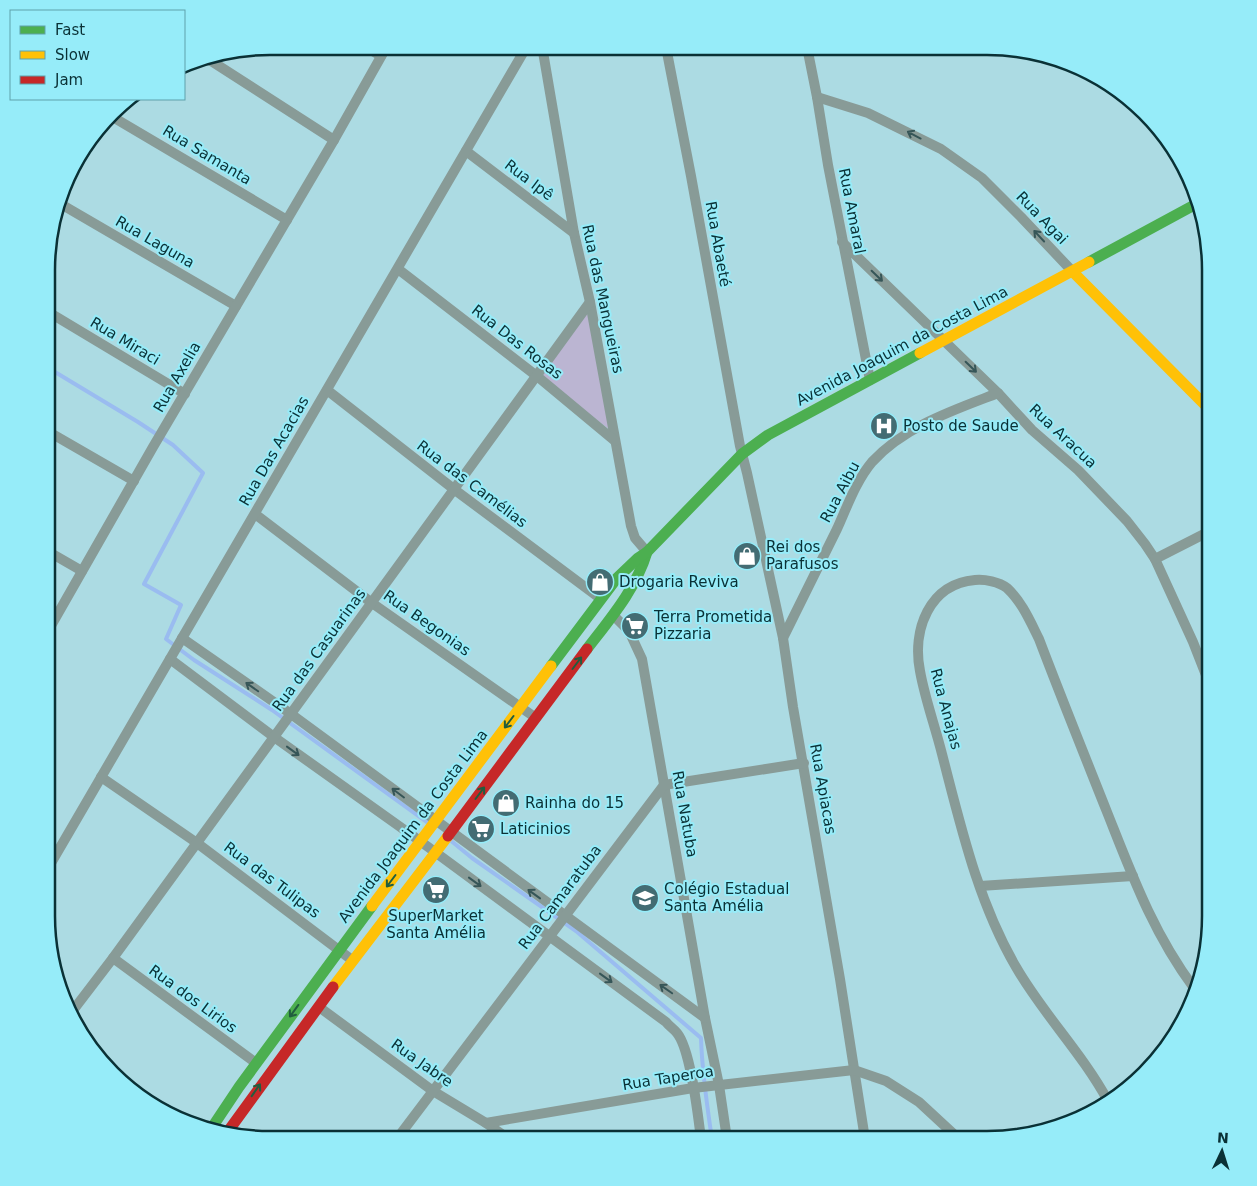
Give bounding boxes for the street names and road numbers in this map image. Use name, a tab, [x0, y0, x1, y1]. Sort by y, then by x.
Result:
street label: Rua Samanta	[159, 121, 255, 189]
street label: Rua Ipê	[501, 156, 557, 204]
street label: Rua Amaral	[835, 167, 869, 255]
street label: Rua Agai	[1012, 188, 1072, 248]
street label: Rua Abaeté	[702, 200, 734, 288]
street label: Rua Laguna	[112, 212, 198, 272]
street label: Rua das Mangueiras	[578, 223, 628, 375]
street label: Avenida Joaquim da Costa Lima	[793, 282, 1011, 410]
street label: Rua Das Rosas	[468, 301, 566, 383]
street label: Rua Miraci	[87, 313, 163, 369]
street label: Rua Axelia	[150, 338, 204, 416]
street label: Rua Das Acacias	[235, 393, 313, 509]
street label: Rua Aracua	[1025, 400, 1101, 472]
street label: Rua das Camélias	[413, 437, 531, 531]
street label: Rua Aibu	[816, 458, 864, 526]
street label: Rua das Casuarinas	[268, 585, 370, 715]
street label: Rua Begonias	[380, 586, 474, 660]
street label: Rua Anajas	[927, 666, 966, 752]
street label: Avenida Joaquim da Costa Lima	[334, 726, 492, 926]
street label: Rua Apiacas	[806, 742, 840, 836]
street label: Rua Natuba	[669, 769, 701, 859]
street label: Rua das Tulipas	[220, 838, 324, 922]
street label: Rua Camaratuba	[515, 841, 605, 953]
street label: Rua dos Lirios	[145, 961, 241, 1037]
street label: Rua Jabre	[388, 1035, 456, 1091]
street label: Rua Taperoa	[621, 1062, 715, 1094]

